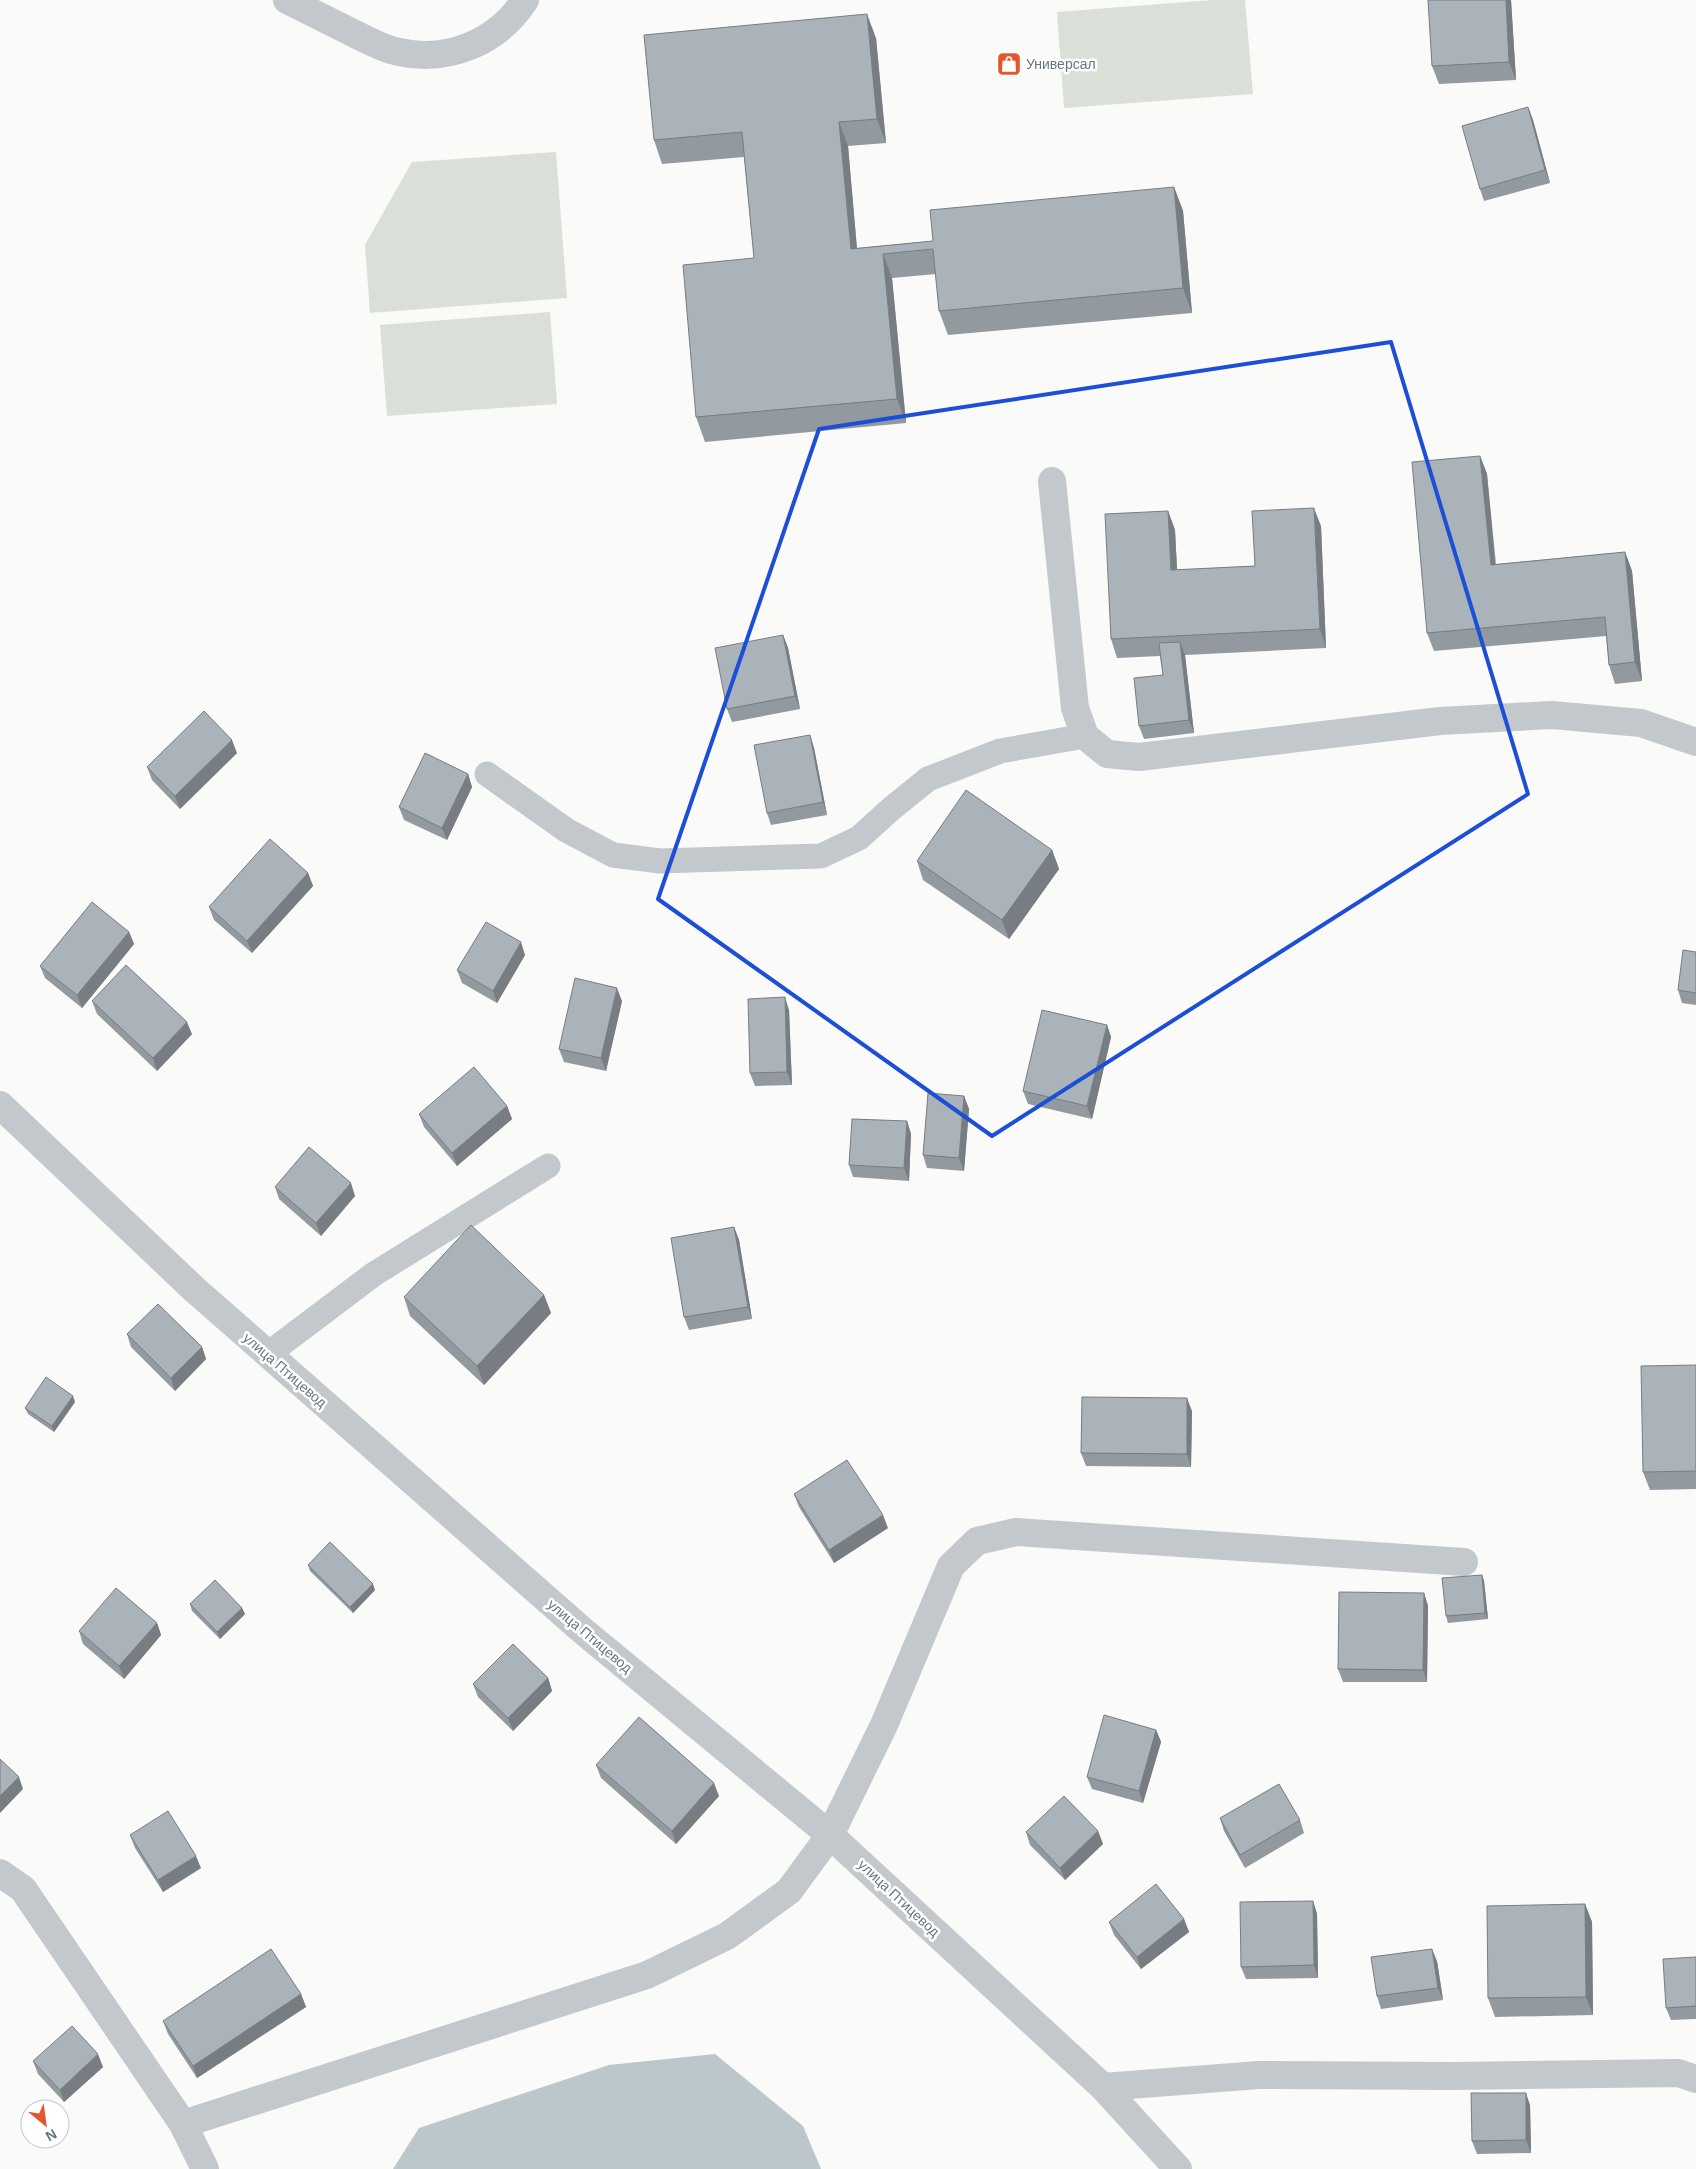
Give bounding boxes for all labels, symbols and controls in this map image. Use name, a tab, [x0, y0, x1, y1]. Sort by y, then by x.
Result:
shop icon: Универсал	[996, 51, 1022, 77]
place label: Универсал	[1026, 56, 1096, 72]
street label: улица Птицевод	[240, 1329, 330, 1411]
street label: улица Птицевод	[545, 1596, 635, 1676]
street label: улица Птицевод	[855, 1856, 943, 1940]
north arrow	[20, 2099, 70, 2149]
text: N	[43, 2126, 60, 2145]

